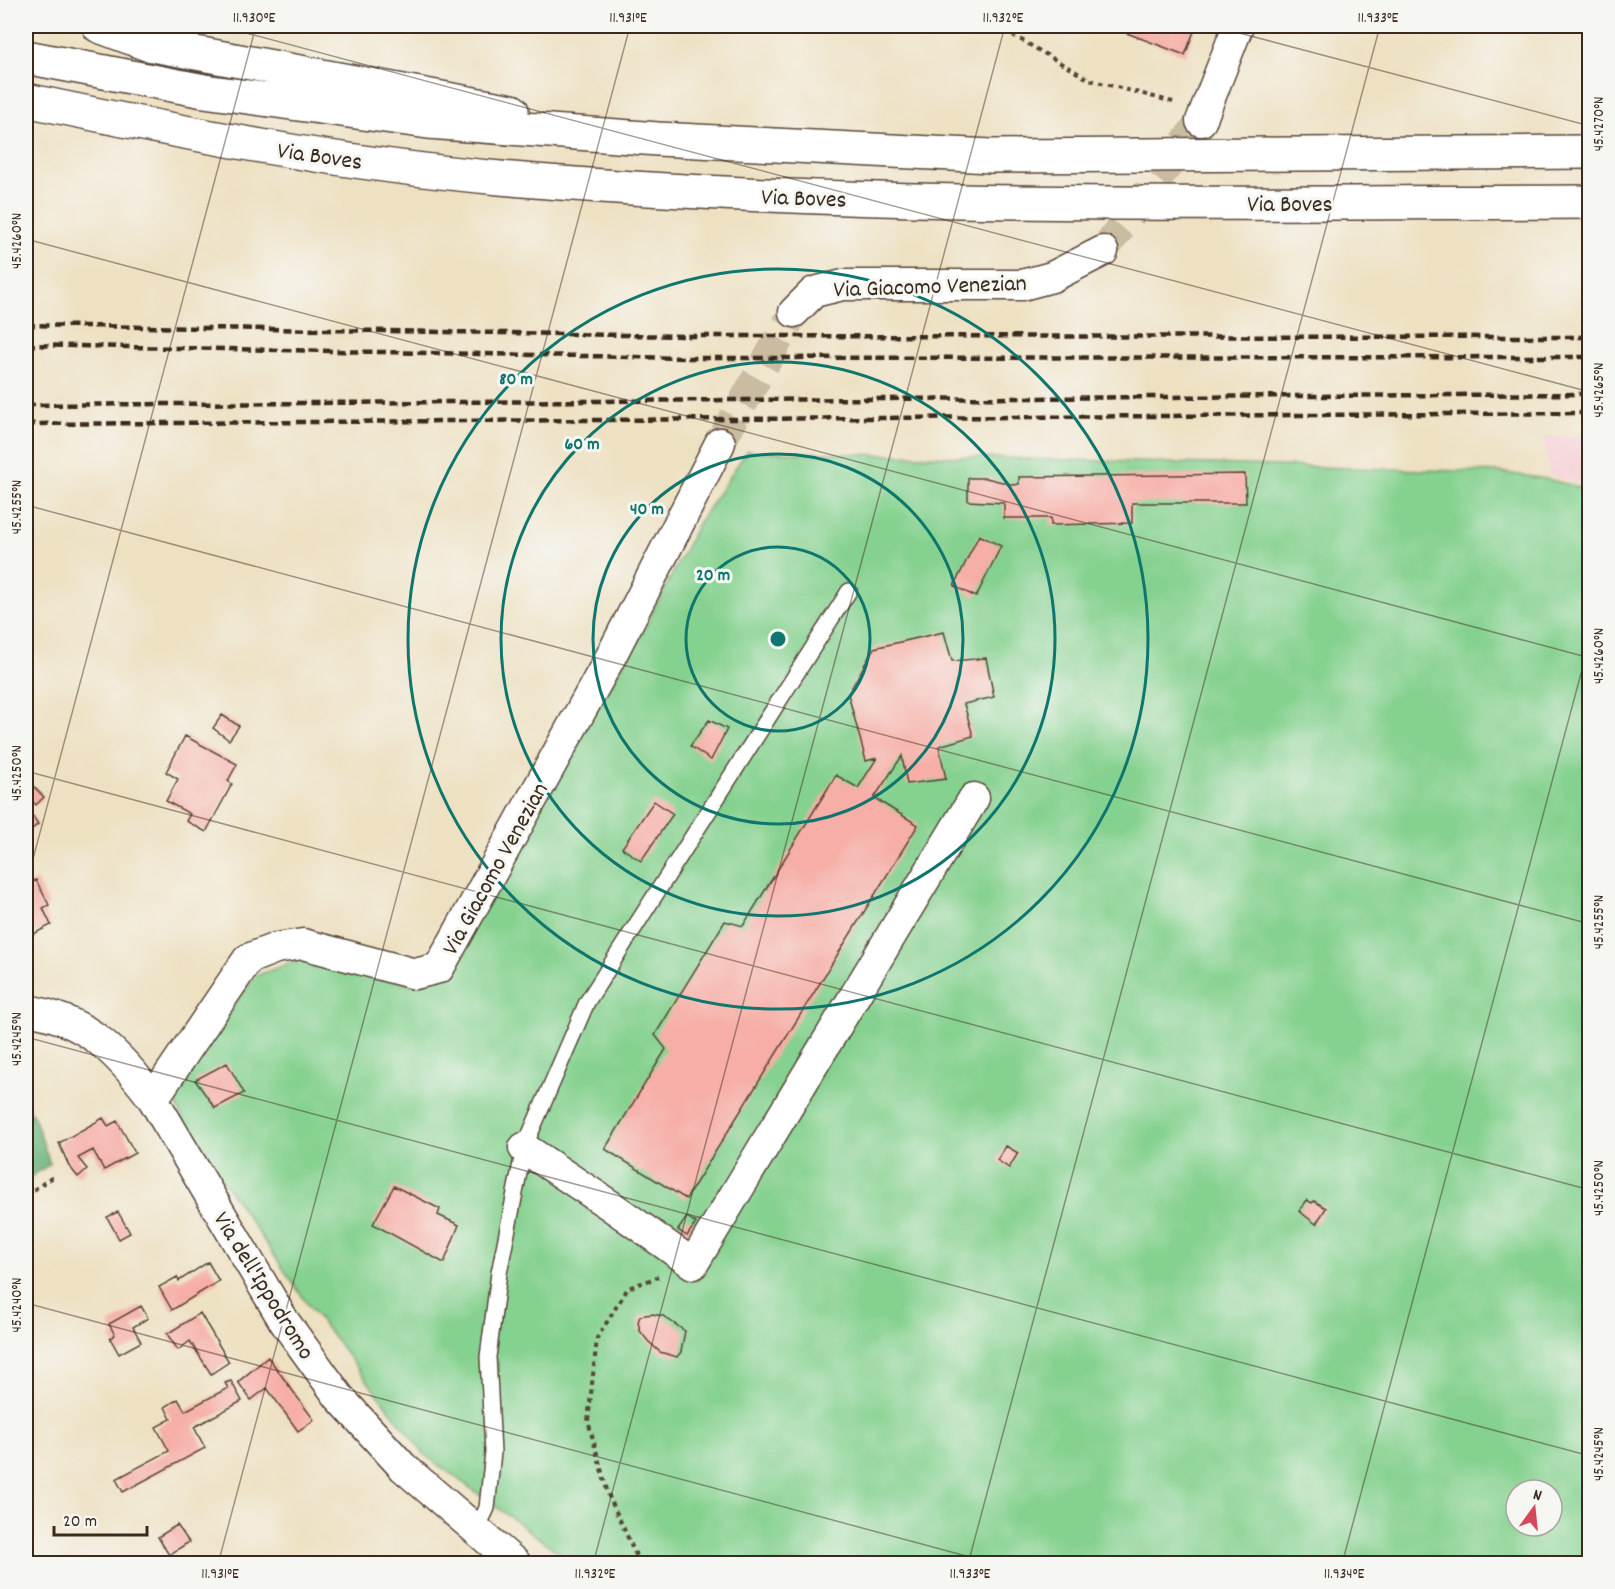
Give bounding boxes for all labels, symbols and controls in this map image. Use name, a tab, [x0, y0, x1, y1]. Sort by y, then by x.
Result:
text: 11.930°E	[233, 8, 275, 30]
text: 11.931°E	[609, 8, 647, 30]
text: 11.932°E	[983, 8, 1024, 30]
text: 11.933°E	[1358, 8, 1399, 30]
text: 45.4270°N	[1589, 97, 1611, 151]
street label: Via Boves	[275, 135, 364, 181]
street label: Via Boves	[761, 182, 847, 218]
street label: Via Boves	[1247, 189, 1333, 223]
text: 45.4260°N	[7, 213, 29, 269]
street label: Via Giacomo Venezian	[833, 268, 1027, 308]
text: 45.4265°N	[1589, 363, 1611, 417]
text: 80 m	[499, 368, 533, 393]
text: 60 m	[564, 433, 600, 458]
text: 45.4255°N	[7, 480, 29, 534]
text: 40 m	[630, 498, 664, 523]
text: 20 m	[696, 564, 730, 589]
text: 45.4260°N	[1589, 628, 1611, 684]
centre of rings	[768, 629, 788, 649]
text: 45.4250°N	[7, 745, 29, 801]
street label: Via Giacomo Venezian	[435, 777, 558, 962]
text: 45.4255°N	[1589, 895, 1611, 949]
text: 45.4245°N	[7, 1012, 29, 1066]
text: 45.4250°N	[1589, 1160, 1611, 1216]
street label: Via dell'Ippodromo	[203, 1206, 322, 1367]
text: 45.4240°N	[7, 1277, 29, 1333]
text: 45.4245°N	[1589, 1427, 1611, 1481]
north arrow	[1504, 1478, 1564, 1538]
text: N	[1530, 1484, 1544, 1508]
scale bar	[54, 1499, 147, 1537]
text: 20 m	[63, 1510, 97, 1535]
text: 11.931°E	[201, 1564, 239, 1586]
text: 11.932°E	[575, 1564, 616, 1586]
text: 11.933°E	[950, 1564, 991, 1586]
text: 11.934°E	[1324, 1564, 1364, 1586]

